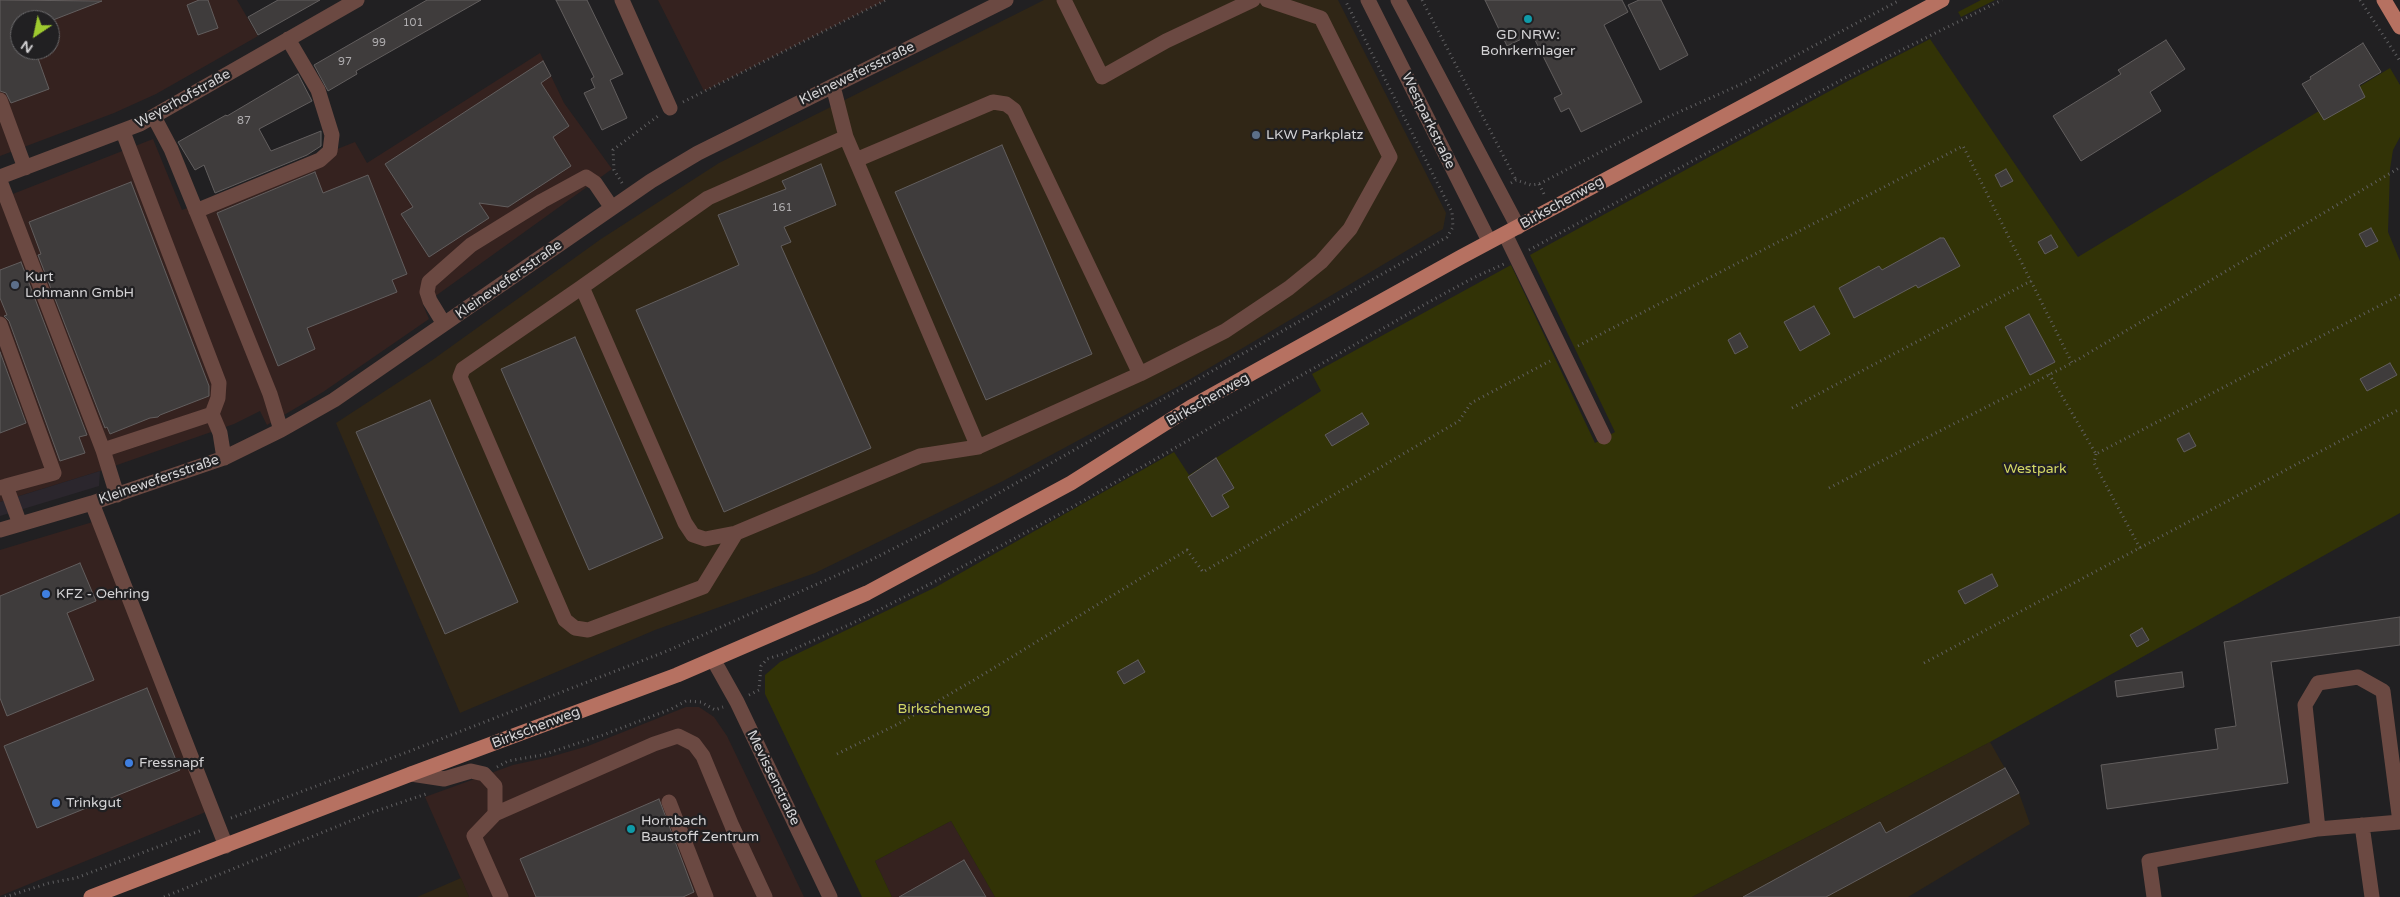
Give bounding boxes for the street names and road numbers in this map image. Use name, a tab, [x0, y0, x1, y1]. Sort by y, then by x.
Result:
street label: Kleinewefersstraße	[797, 39, 917, 109]
street label: Weyerhofstraße	[133, 66, 233, 132]
street label: Westparkstraße	[1397, 70, 1459, 172]
street label: Birkschenweg	[1517, 173, 1607, 233]
street label: Kleinewefersstraße	[452, 237, 566, 323]
street label: Birkschenweg	[1164, 370, 1252, 430]
street label: Kleinewefersstraße	[97, 452, 221, 508]
street label: Birkschenweg	[490, 704, 582, 752]
street label: Mevissenstraße	[743, 728, 803, 828]

